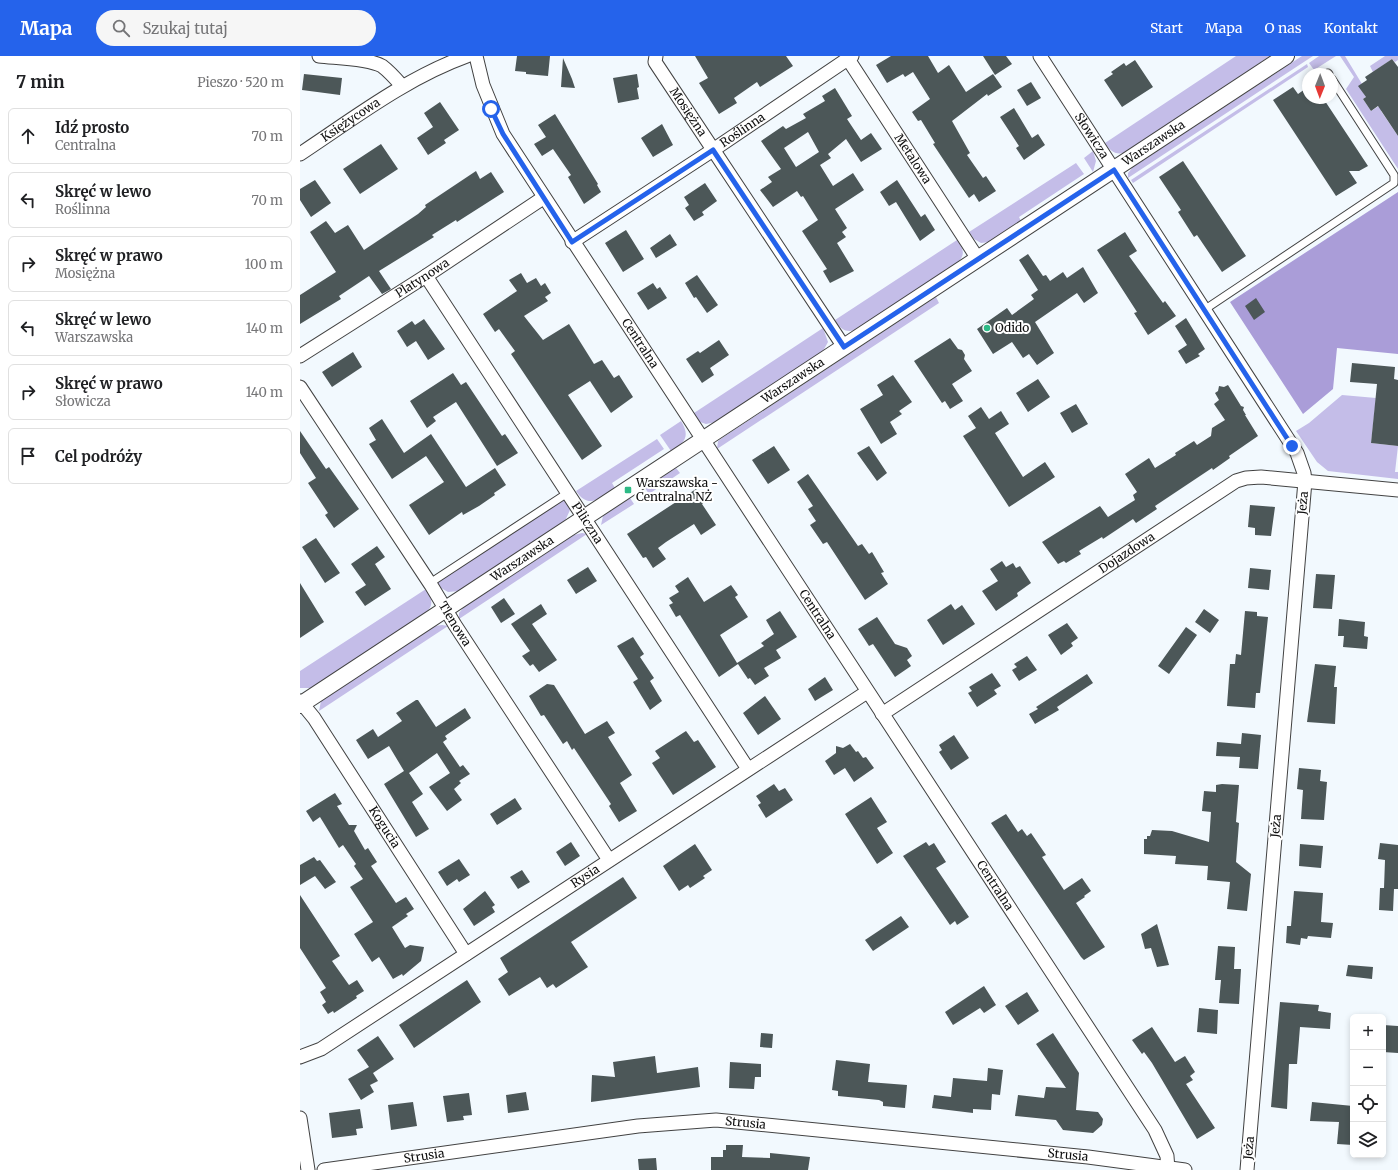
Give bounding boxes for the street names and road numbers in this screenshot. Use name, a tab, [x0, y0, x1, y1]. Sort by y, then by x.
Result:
street label: Mosiężna	[667, 84, 710, 140]
street label: Księżycowa	[318, 94, 383, 145]
street label: Roślinna	[717, 109, 768, 150]
street label: Słowicza	[1072, 110, 1113, 162]
street label: Warszawska	[1118, 116, 1188, 169]
street label: Metalowa	[892, 131, 935, 187]
street label: Platynowa	[392, 254, 452, 301]
street label: Centralna	[619, 315, 663, 371]
street label: Warszawska	[757, 354, 827, 407]
street label: Jeża	[1294, 490, 1311, 516]
street label: Piliczna	[569, 499, 607, 547]
street label: Dojazdowa	[1096, 528, 1158, 576]
street label: Warszawska	[487, 532, 557, 585]
street label: Centralna	[796, 586, 840, 642]
street label: Tlenowa	[436, 599, 475, 649]
street label: Kogucia	[366, 803, 404, 851]
street label: Jeża	[1267, 813, 1284, 839]
street label: Centralna	[974, 858, 1017, 913]
street label: Rysia	[568, 861, 602, 891]
street label: Strusia	[725, 1113, 767, 1132]
street label: Jeża	[1240, 1135, 1257, 1161]
street label: Strusia	[403, 1145, 446, 1166]
street label: Strusia	[1047, 1145, 1090, 1164]

